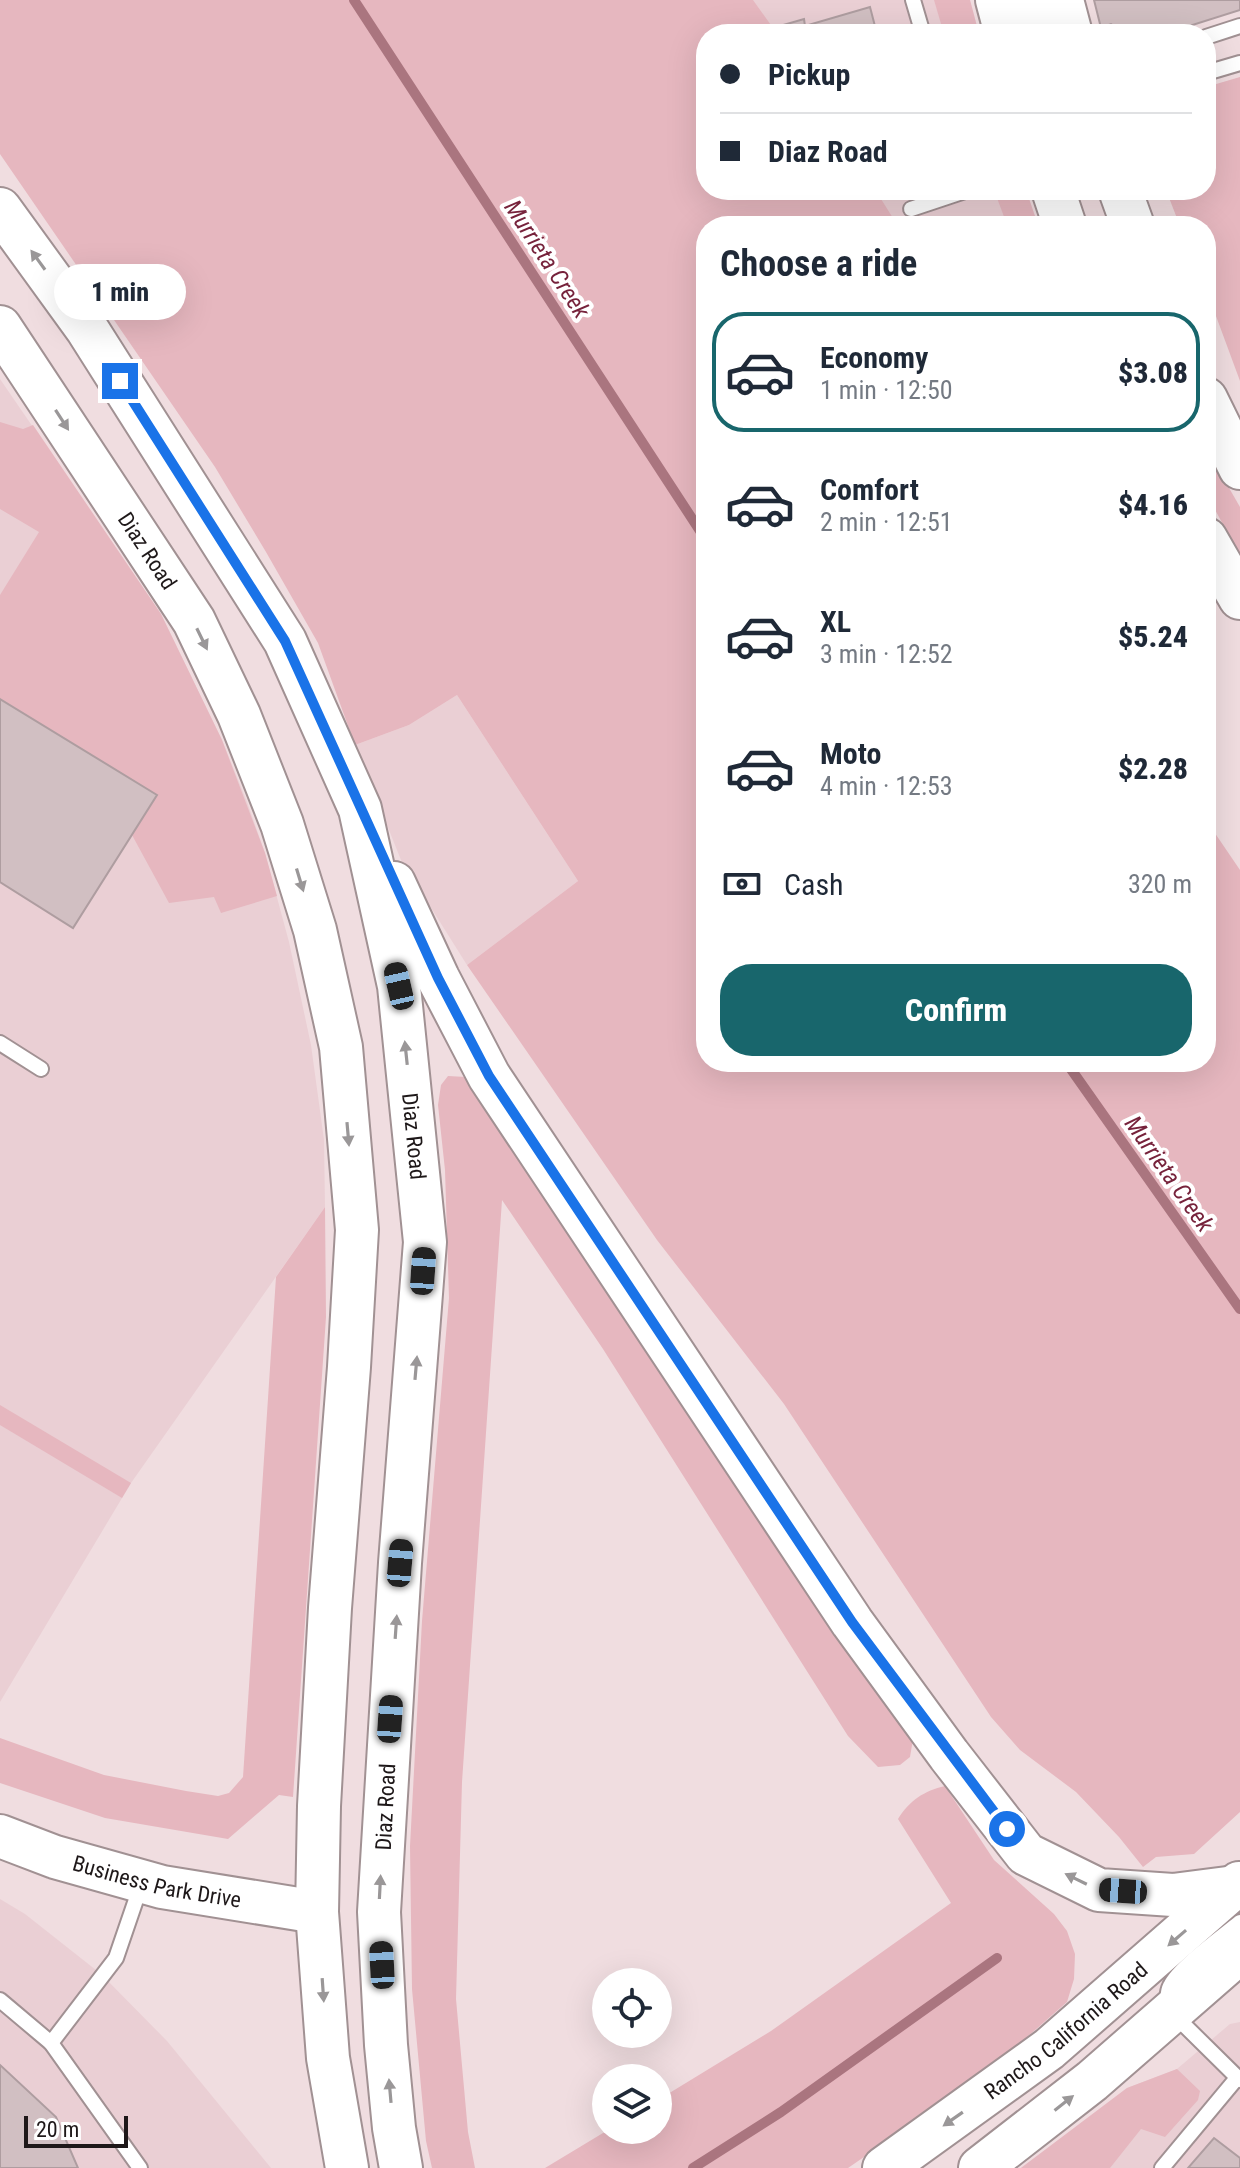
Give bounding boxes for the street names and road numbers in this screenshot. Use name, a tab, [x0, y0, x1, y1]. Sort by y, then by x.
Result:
street label: Diaz Road	[113, 508, 182, 594]
street label: Diaz Road	[397, 1092, 431, 1181]
street label: Diaz Road	[371, 1763, 400, 1851]
street label: Business Park Drive	[70, 1851, 243, 1913]
street label: Rancho California Road	[979, 1957, 1153, 2105]

